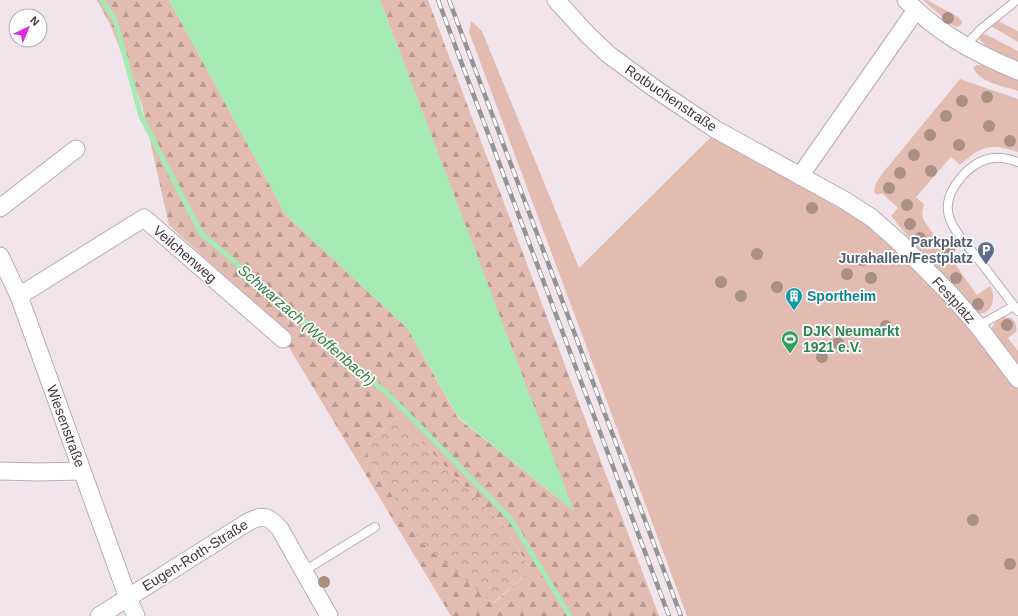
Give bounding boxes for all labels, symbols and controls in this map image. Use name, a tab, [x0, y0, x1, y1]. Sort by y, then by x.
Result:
north arrow	[8, 8, 48, 48]
text: N	[28, 14, 42, 28]
street label: Rotbuchenstraße	[622, 61, 720, 135]
street label: Veilchenweg	[150, 222, 220, 286]
place label: Parkplatz Jurahallen/Festplatz	[838, 234, 973, 266]
parking icon: Parkplatz Jurahallen/Festplatz	[976, 240, 996, 265]
water label: Schwarzach (Woffenbach)	[235, 261, 379, 389]
street label: Festplatz	[929, 274, 979, 326]
building icon: Sportheim	[784, 286, 804, 311]
place label: Sportheim	[807, 288, 876, 304]
place label: DJK Neumarkt 1921 e.V.	[803, 323, 900, 355]
sports icon: DJK Neumarkt 1921 e.V.	[780, 329, 800, 354]
street label: Wiesenstraße	[44, 383, 88, 470]
street label: Eugen-Roth-Straße	[139, 516, 251, 594]

